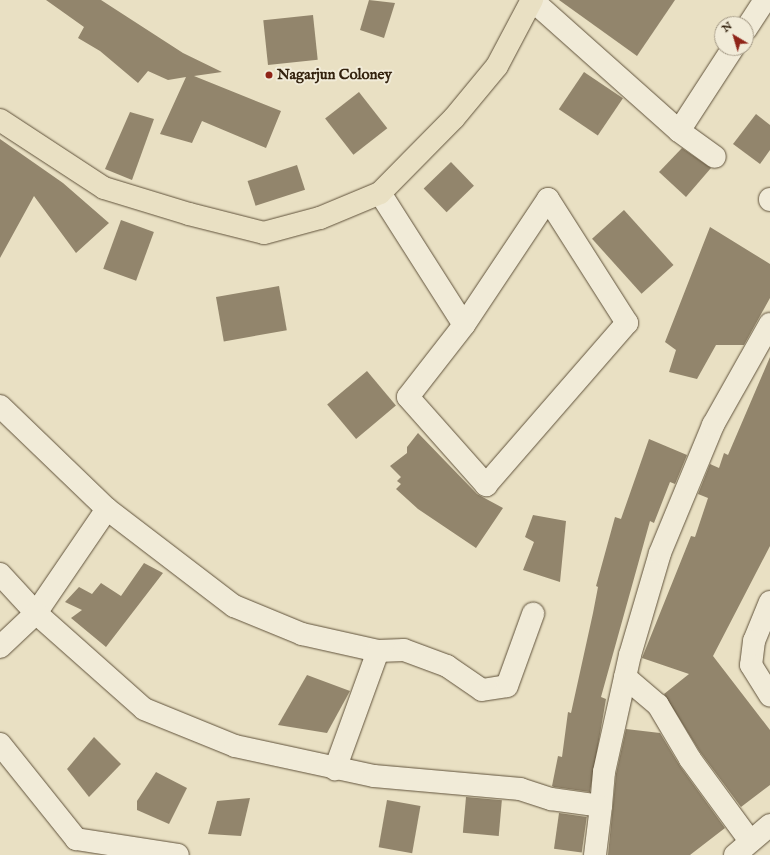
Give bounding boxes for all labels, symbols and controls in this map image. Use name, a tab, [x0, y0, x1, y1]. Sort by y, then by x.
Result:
north arrow	[714, 16, 754, 56]
text: N	[719, 19, 735, 36]
place label: Nagarjun Coloney	[277, 66, 392, 84]
marker: Nagarjun Coloney	[264, 70, 274, 80]

